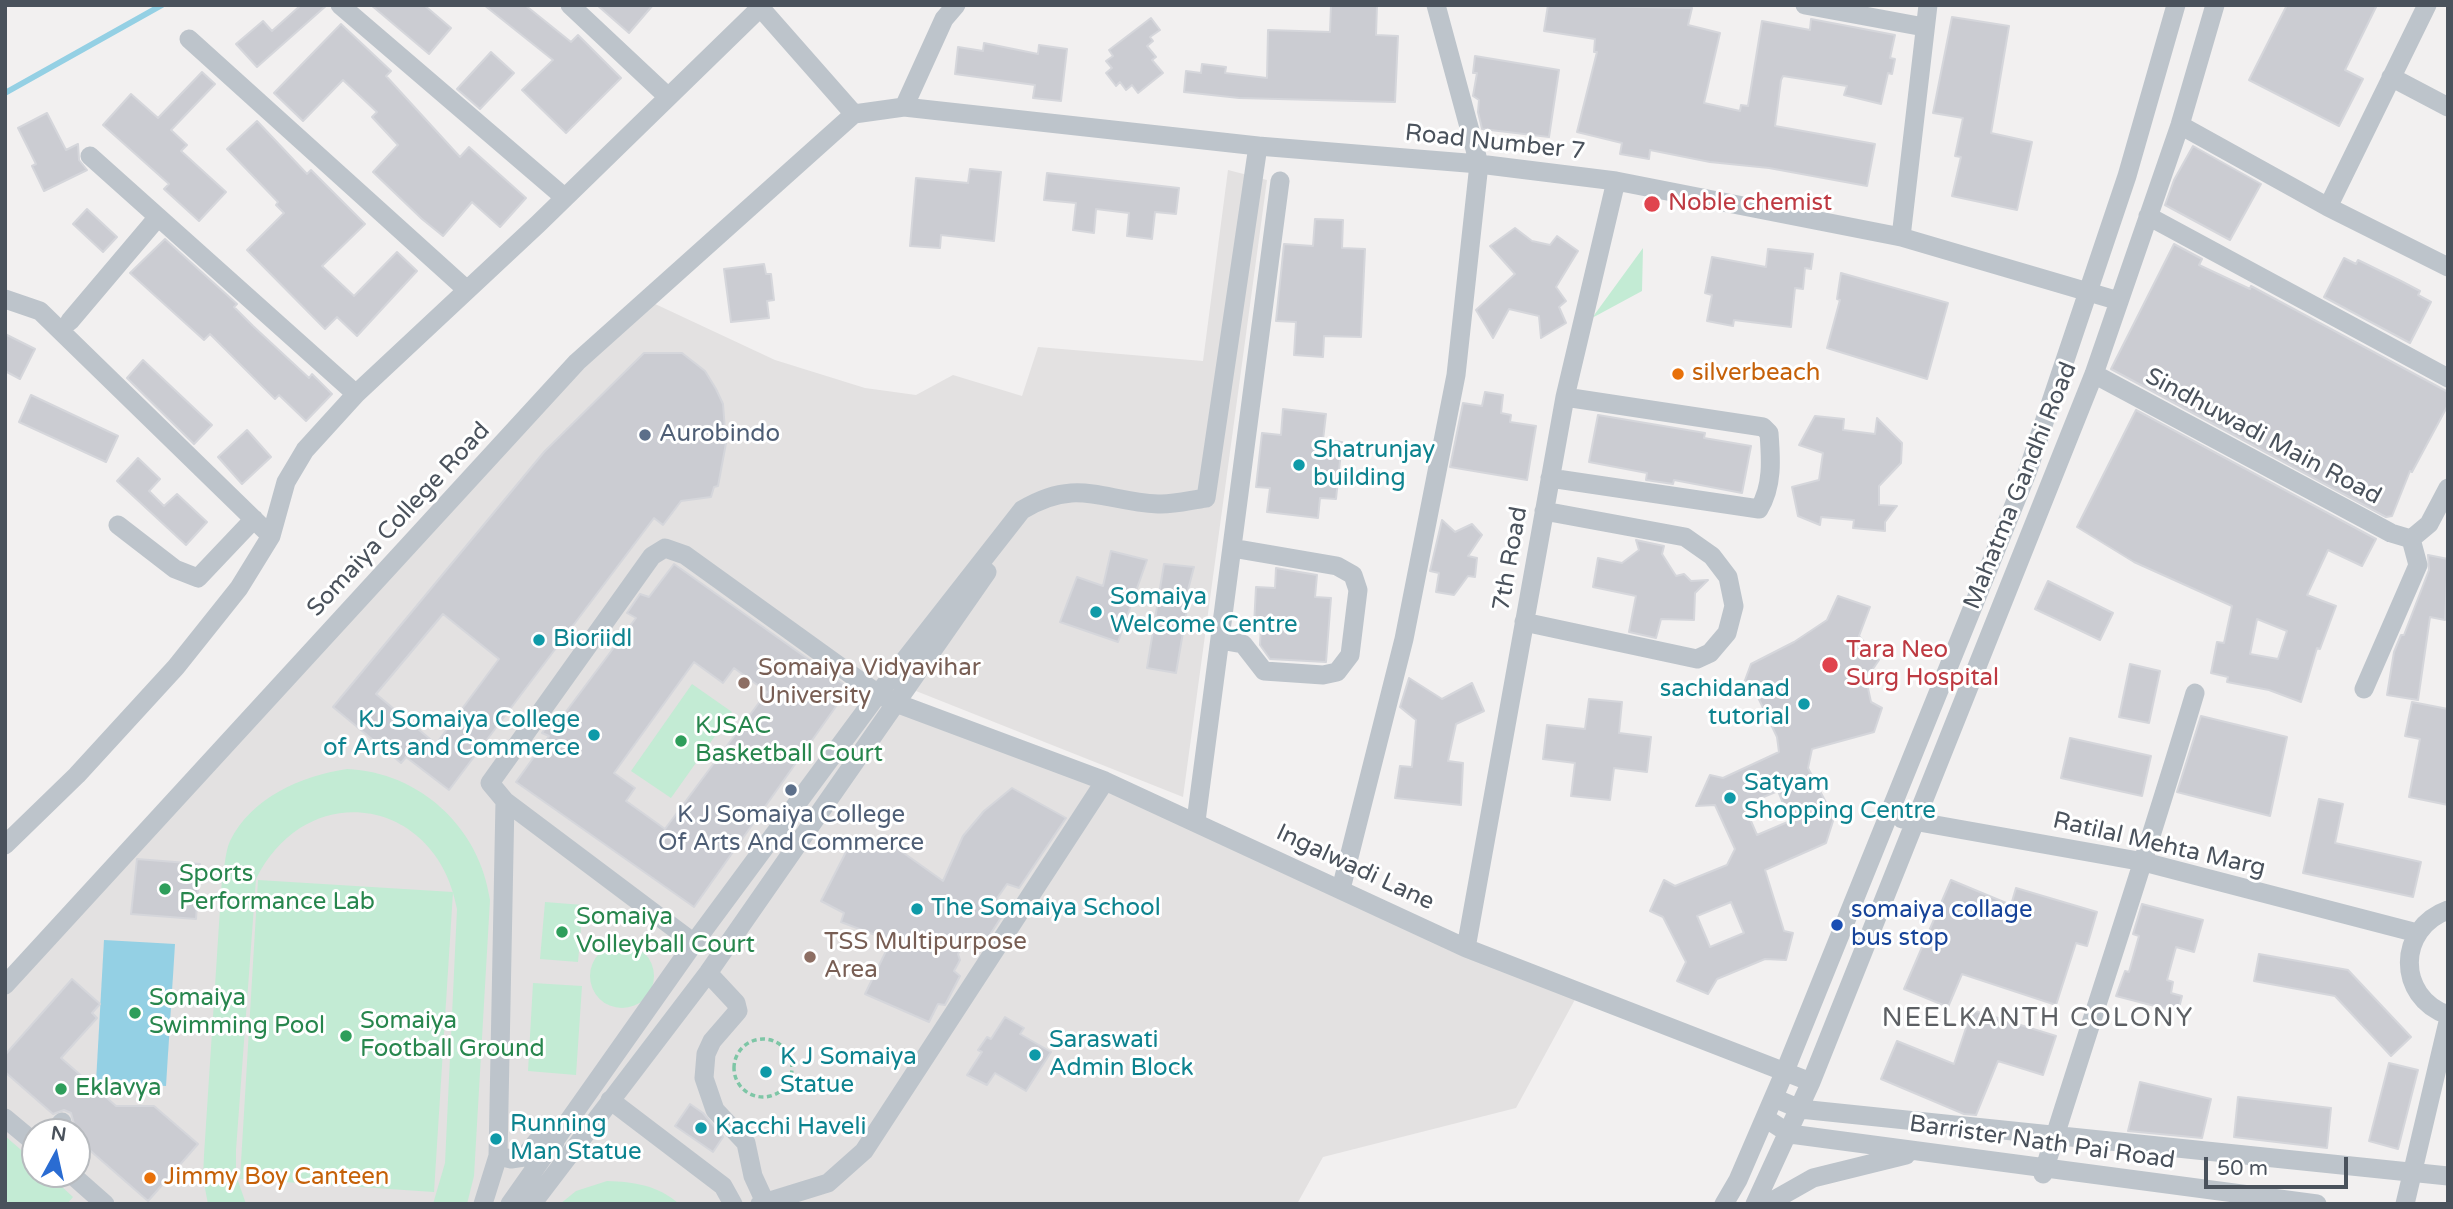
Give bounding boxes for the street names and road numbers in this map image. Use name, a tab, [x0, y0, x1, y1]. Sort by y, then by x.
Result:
street label: Road Number 7	[1403, 119, 1587, 167]
street label: Mahatma Gandhi Road	[1958, 358, 2084, 614]
street label: Sindhuwadi Main Road	[2140, 363, 2386, 511]
street label: Somaiya College Road	[301, 417, 497, 623]
street label: 7th Road	[1488, 505, 1534, 613]
street label: Ratilal Mehta Marg	[2050, 807, 2268, 883]
street label: Ingalwadi Lane	[1271, 819, 1439, 917]
street label: Barrister Nath Pai Road	[1907, 1110, 2177, 1176]

